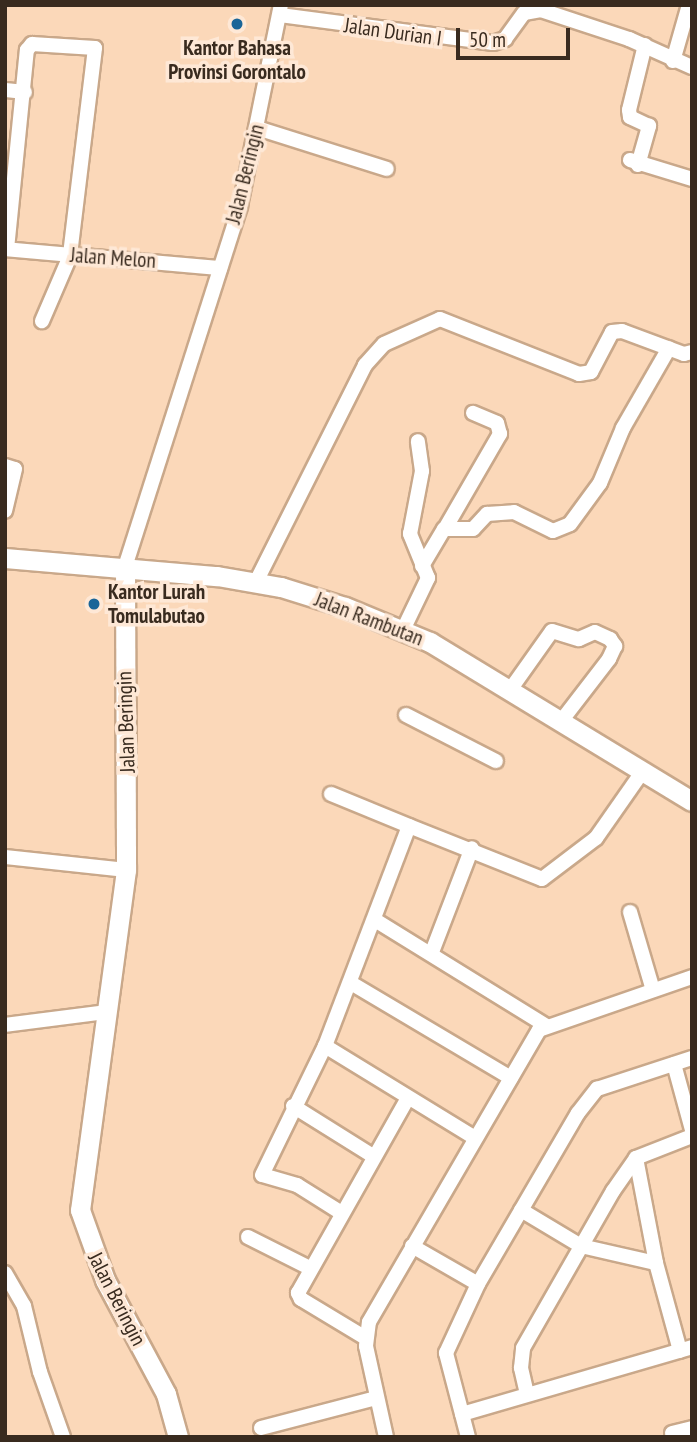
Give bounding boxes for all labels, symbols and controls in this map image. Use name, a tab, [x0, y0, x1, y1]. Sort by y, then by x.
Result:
street label: Jalan Durian I	[343, 13, 443, 51]
scale bar	[459, 14, 573, 58]
marker: Kantor Bahasa Provinsi Gorontalo	[229, 16, 245, 32]
text: 50 m	[469, 26, 506, 53]
place label: Kantor Bahasa Provinsi Gorontalo	[168, 35, 306, 85]
street label: Jalan Beringin	[221, 122, 269, 226]
street label: Jalan Melon	[69, 242, 157, 274]
place label: Kantor Lurah Tomulabutao	[108, 579, 205, 629]
street label: Jalan Rambutan	[311, 587, 427, 651]
marker: Kantor Lurah Tomulabutao	[86, 596, 102, 612]
street label: Jalan Beringin	[112, 671, 140, 773]
street label: Jalan Beringin	[83, 1248, 151, 1350]

